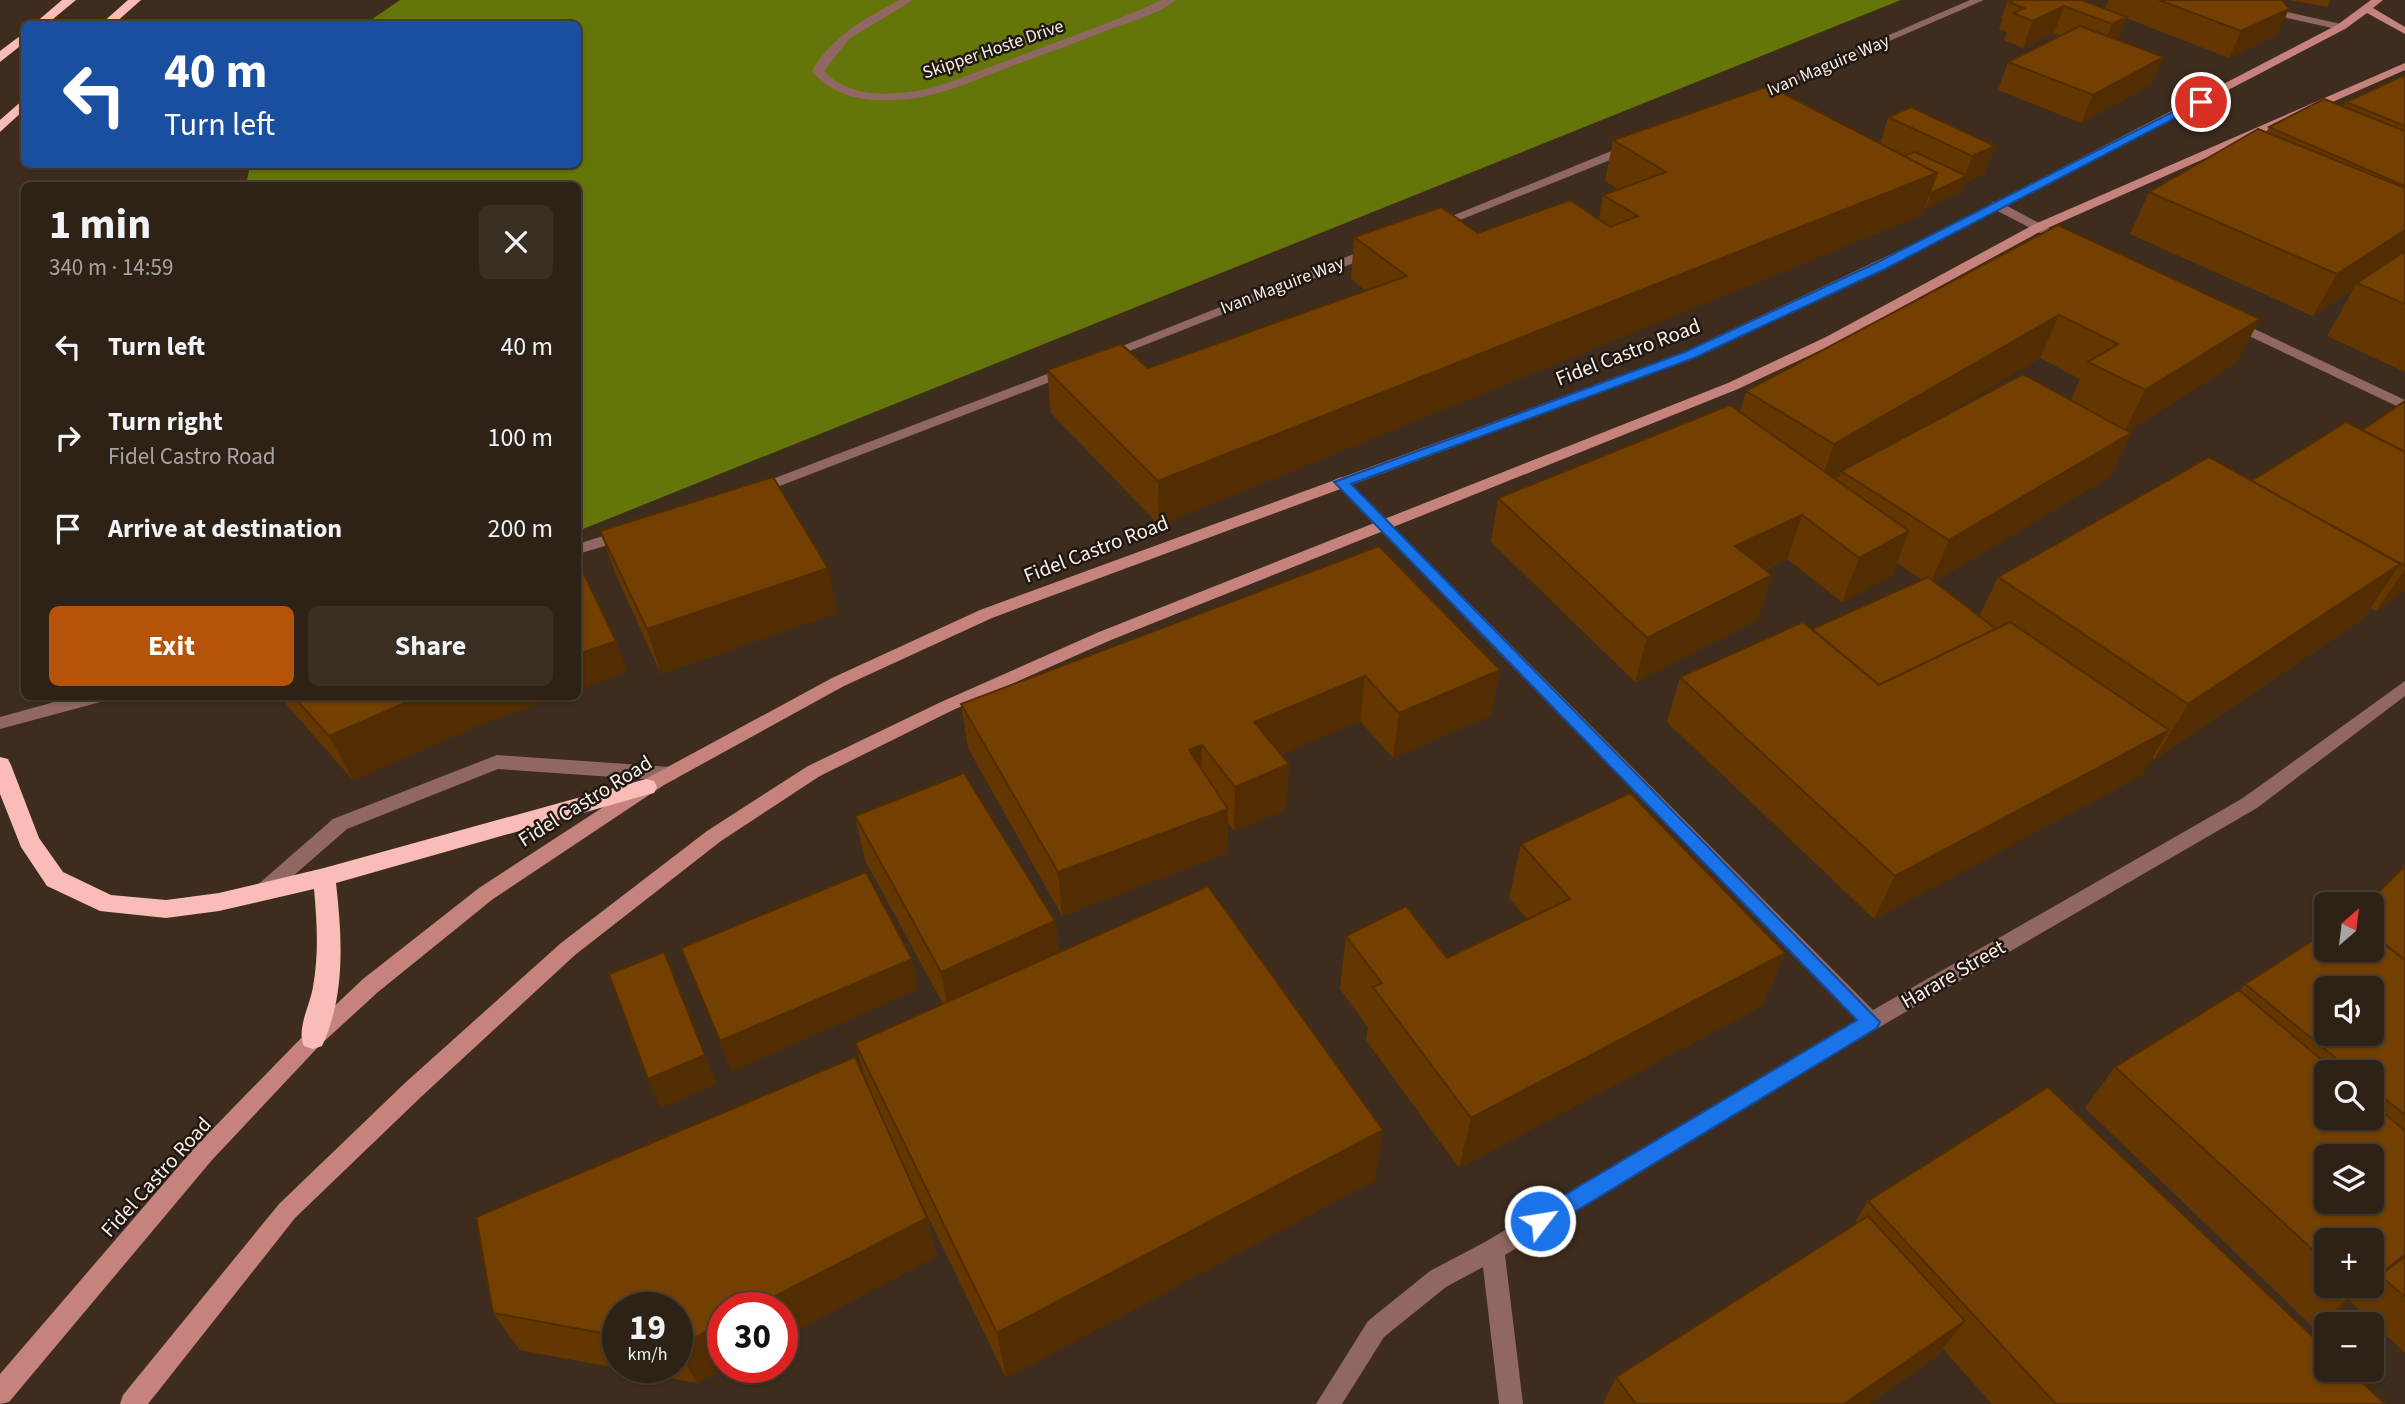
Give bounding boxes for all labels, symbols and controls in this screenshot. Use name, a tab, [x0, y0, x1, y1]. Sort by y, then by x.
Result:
street label: Skipper Hoste Drive	[919, 14, 1067, 85]
street label: Ivan Maguire Way	[1763, 28, 1894, 102]
text: 40 m	[164, 37, 268, 107]
icon: left	[49, 49, 140, 140]
pin	[2171, 72, 2231, 132]
icon: arrive	[2182, 83, 2220, 121]
text: Turn left	[164, 102, 275, 148]
text: 1 min	[49, 195, 151, 255]
button: close	[479, 205, 553, 279]
street label: Ivan Maguire Way	[1217, 250, 1348, 321]
text: 340 m · 14:59	[49, 251, 173, 284]
street label: Fidel Castro Road	[1551, 311, 1705, 393]
icon: left	[49, 328, 87, 366]
text: Turn left	[108, 328, 205, 365]
text: 40 m	[500, 328, 553, 365]
text: Turn right	[108, 403, 223, 440]
icon: right	[49, 419, 87, 457]
text: 100 m	[487, 419, 553, 456]
text: Fidel Castro Road	[108, 440, 276, 473]
street label: Fidel Castro Road	[1019, 508, 1173, 590]
icon: arrive	[49, 510, 87, 548]
text: Arrive at destination	[108, 510, 342, 547]
text: 200 m	[487, 510, 553, 547]
button: Exit	[49, 606, 294, 686]
button: Share	[308, 606, 553, 686]
street label: Fidel Castro Road	[512, 748, 658, 854]
north arrow	[2314, 892, 2384, 962]
map controls	[2314, 892, 2384, 1382]
street label: Harare Street	[1895, 932, 2011, 1016]
button: sound	[2314, 976, 2384, 1046]
button: search	[2314, 1060, 2384, 1130]
street label: Fidel Castro Road	[94, 1110, 218, 1244]
button: layers	[2314, 1144, 2384, 1214]
position arrow	[1503, 1184, 1577, 1258]
button: +	[2314, 1228, 2384, 1298]
speed limit sign: 30	[707, 1292, 798, 1383]
text: 19	[629, 1303, 666, 1353]
button: −	[2314, 1312, 2384, 1382]
text: km/h	[628, 1342, 667, 1367]

